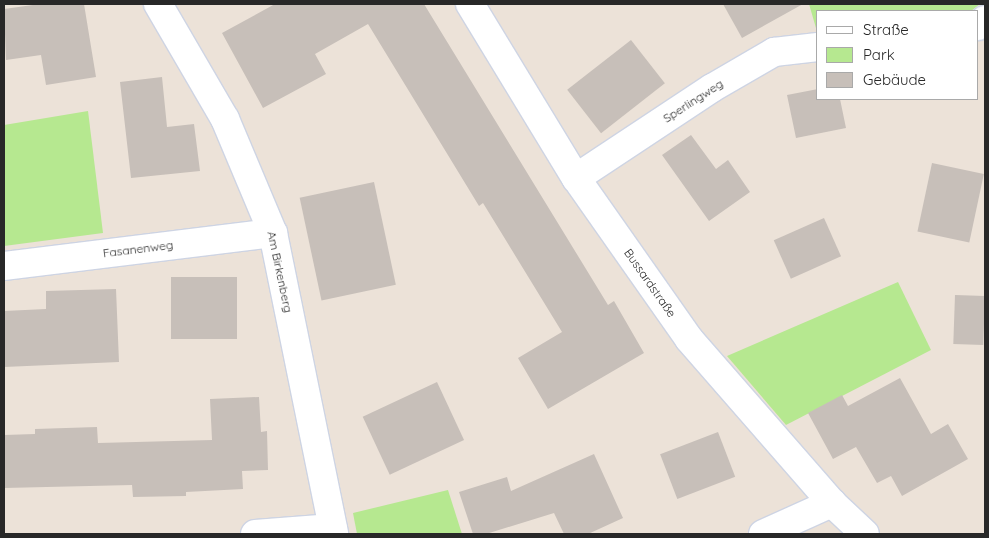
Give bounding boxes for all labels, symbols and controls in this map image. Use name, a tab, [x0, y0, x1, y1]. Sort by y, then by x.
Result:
legend	[816, 10, 979, 100]
text: Straße	[863, 20, 909, 39]
text: Park	[863, 45, 895, 64]
text: Gebäude	[863, 70, 926, 89]
street label: Sperlingweg	[660, 76, 726, 126]
street label: Am Birkenberg	[264, 230, 296, 314]
street label: Fasanenweg	[102, 238, 174, 260]
street label: Bussardstraße	[621, 246, 679, 320]

